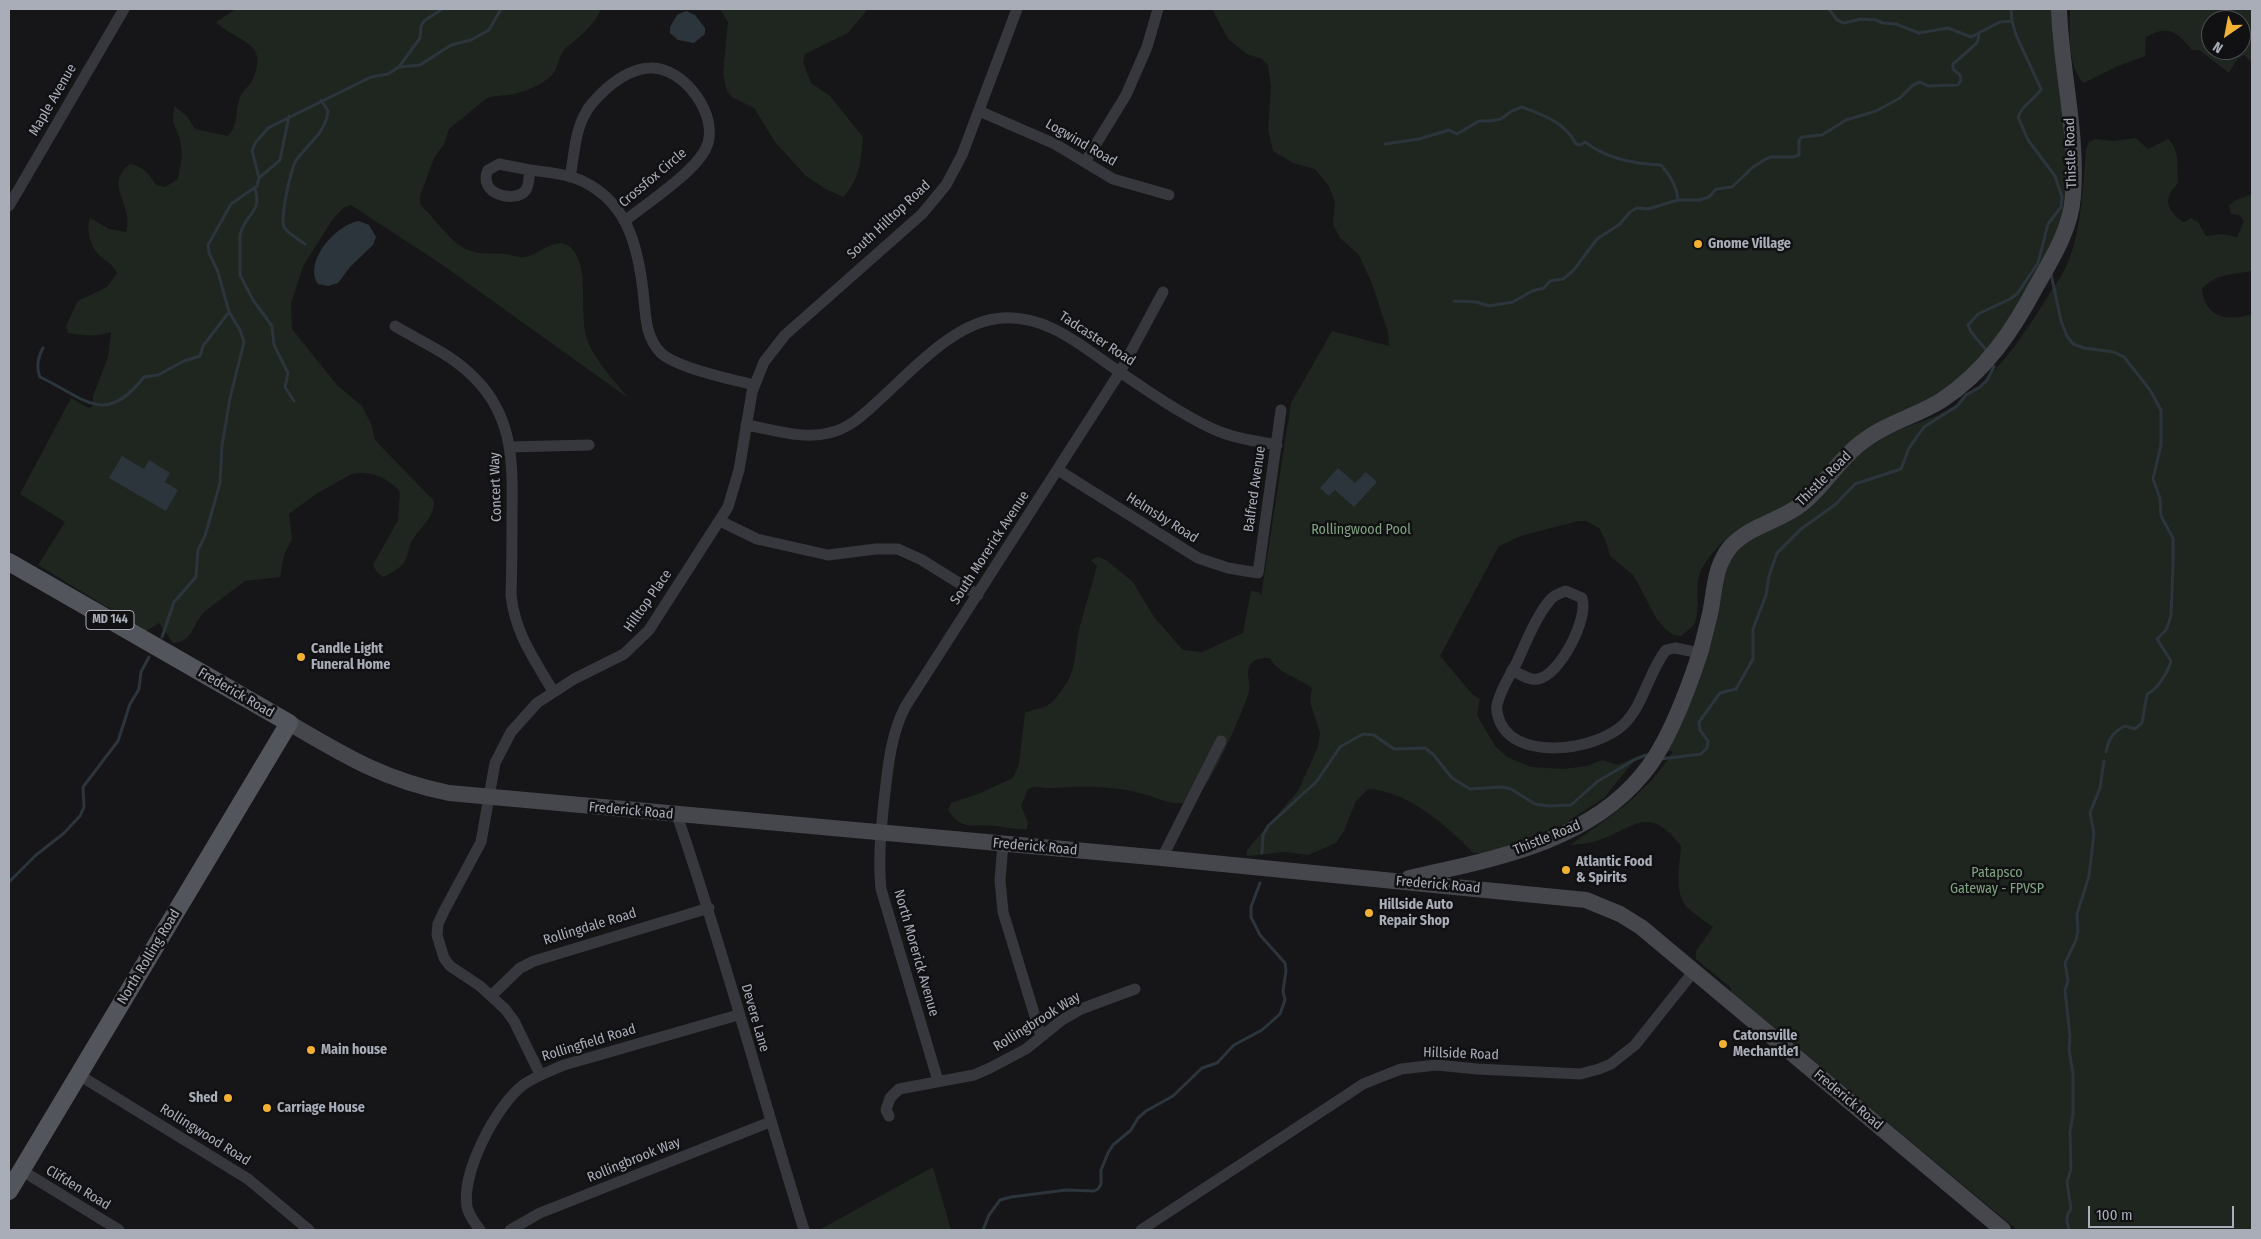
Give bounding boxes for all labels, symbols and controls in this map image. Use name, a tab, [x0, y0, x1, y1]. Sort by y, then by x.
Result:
north arrow	[2201, 10, 2251, 60]
text: N	[2210, 38, 2226, 57]
street label: Maple Avenue	[26, 61, 80, 139]
street label: Logwind Road	[1042, 116, 1120, 170]
street label: Thistle Road	[2061, 117, 2081, 189]
street label: Crossfox Circle	[616, 145, 690, 211]
street label: South Hilltop Road	[844, 177, 934, 263]
place label: Gnome Village	[1708, 236, 1791, 252]
marker: Gnome Village	[1692, 238, 1704, 250]
street label: Tadcaster Road	[1056, 308, 1138, 370]
street label: Balfred Avenue	[1241, 445, 1269, 533]
street label: Thistle Road	[1793, 448, 1855, 510]
street label: Concert Way	[486, 452, 506, 522]
street label: South Morerick Avenue	[947, 488, 1033, 608]
street label: Helmsby Road	[1123, 489, 1201, 547]
park label: Rollingwood Pool	[1311, 522, 1411, 538]
street label: Hilltop Place	[620, 567, 676, 635]
road number: MD 144	[86, 610, 134, 630]
place label: Candle Light Funeral Home	[311, 641, 390, 674]
marker: Candle Light Funeral Home	[295, 651, 307, 663]
street label: Frederick Road	[195, 665, 277, 721]
street label: Frederick Road	[588, 799, 674, 823]
street label: Thistle Road	[1511, 817, 1583, 859]
street label: Frederick Road	[992, 835, 1078, 859]
place label: Atlantic Food & Spirits	[1576, 854, 1652, 886]
marker: Atlantic Food & Spirits	[1560, 864, 1572, 876]
park label: Patapsco Gateway - FPVSP	[1950, 865, 2044, 898]
street label: Frederick Road	[1395, 873, 1481, 897]
street label: North Morerick Avenue	[890, 888, 942, 1018]
place label: Hillside Auto Repair Shop	[1379, 897, 1453, 930]
street label: Rollingdale Road	[541, 905, 639, 949]
street label: North Rolling Road	[114, 906, 184, 1008]
marker: Hillside Auto Repair Shop	[1363, 907, 1375, 919]
street label: Devere Lane	[737, 982, 773, 1054]
street label: Rollingbrook Way	[991, 989, 1083, 1055]
street label: Rollingfield Road	[540, 1021, 638, 1065]
place label: Catonsville Mechantle1	[1733, 1028, 1799, 1060]
marker: Catonsville Mechantle1	[1717, 1038, 1729, 1050]
place label: Main house	[321, 1042, 387, 1058]
marker: Main house	[305, 1044, 317, 1056]
street label: Hillside Road	[1423, 1044, 1499, 1064]
street label: Frederick Road	[1810, 1066, 1886, 1134]
place label: Shed	[189, 1090, 218, 1106]
marker: Shed	[222, 1092, 234, 1104]
street label: Rollingwood Road	[157, 1100, 253, 1170]
place label: Carriage House	[277, 1100, 365, 1116]
marker: Carriage House	[261, 1102, 273, 1114]
street label: Rollingbrook Way	[585, 1134, 683, 1186]
street label: Clifden Road	[43, 1162, 113, 1214]
scale bar	[2091, 1196, 2237, 1228]
text: 100 m	[2096, 1206, 2133, 1224]

